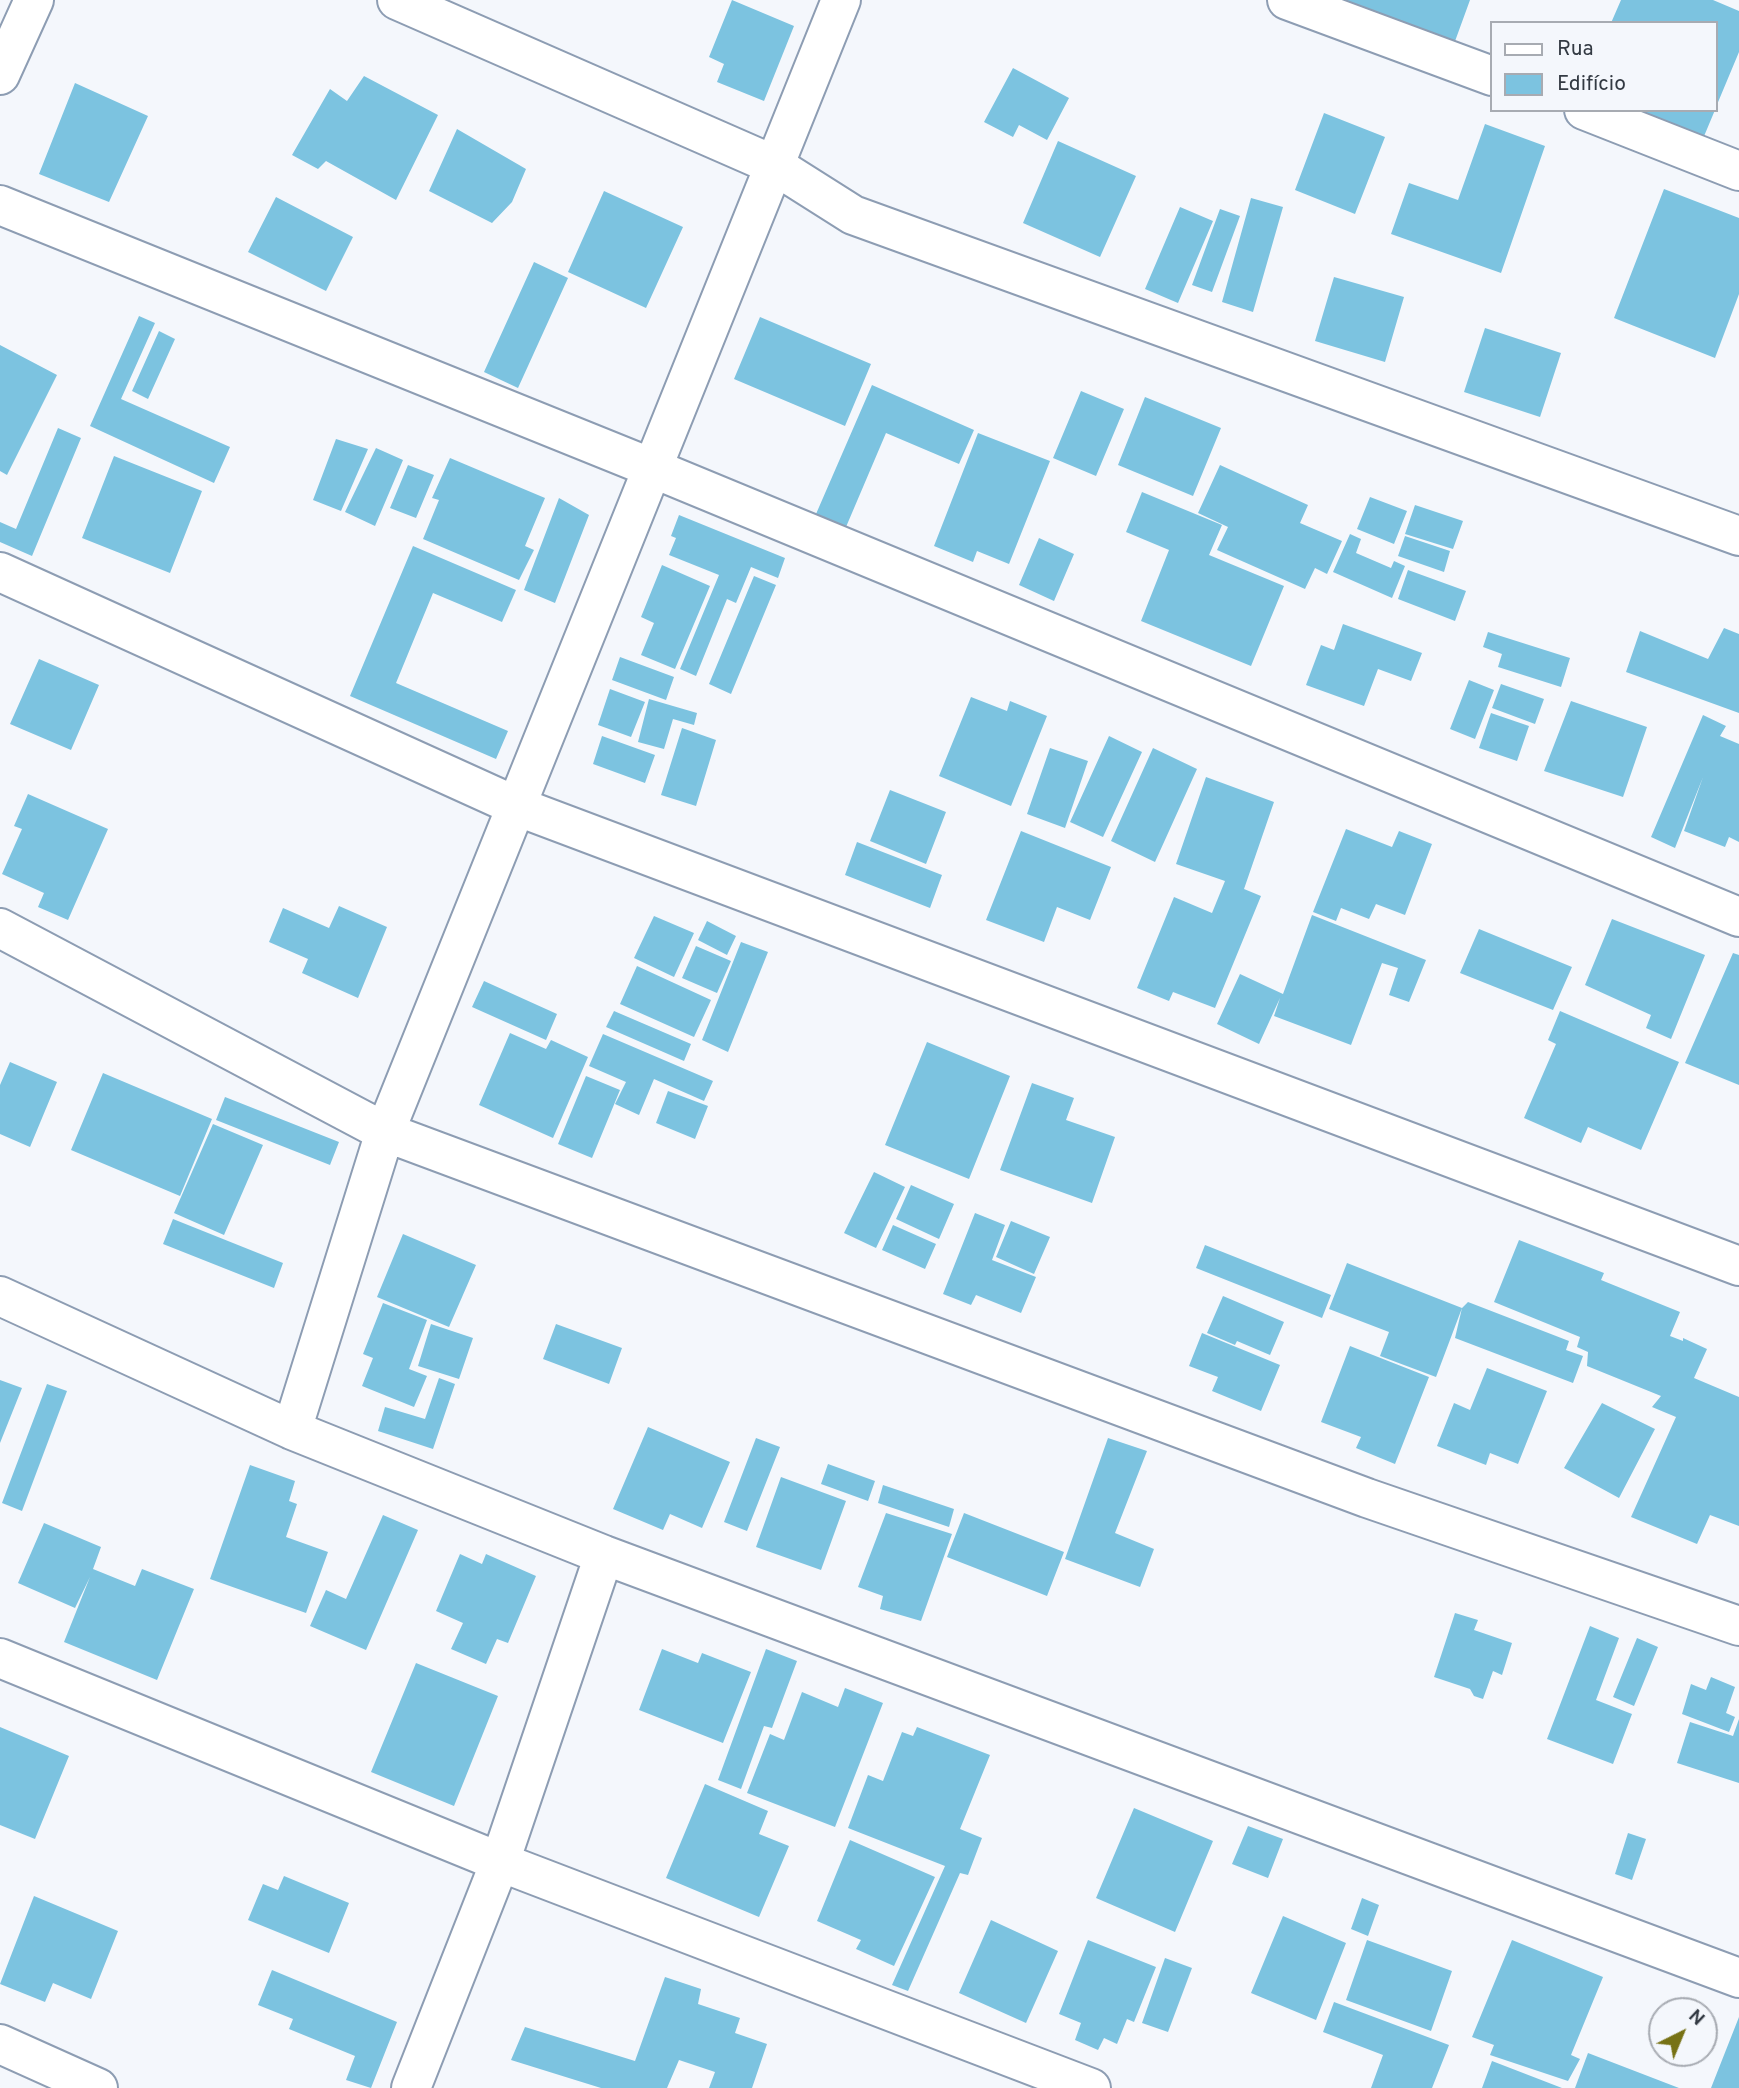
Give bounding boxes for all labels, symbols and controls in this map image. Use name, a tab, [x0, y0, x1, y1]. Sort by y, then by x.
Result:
legend	[1490, 21, 1718, 112]
text: Rua	[1557, 36, 1594, 63]
text: Edifício	[1557, 71, 1626, 98]
north arrow	[1648, 1997, 1718, 2067]
text: N	[1683, 2005, 1709, 2032]

